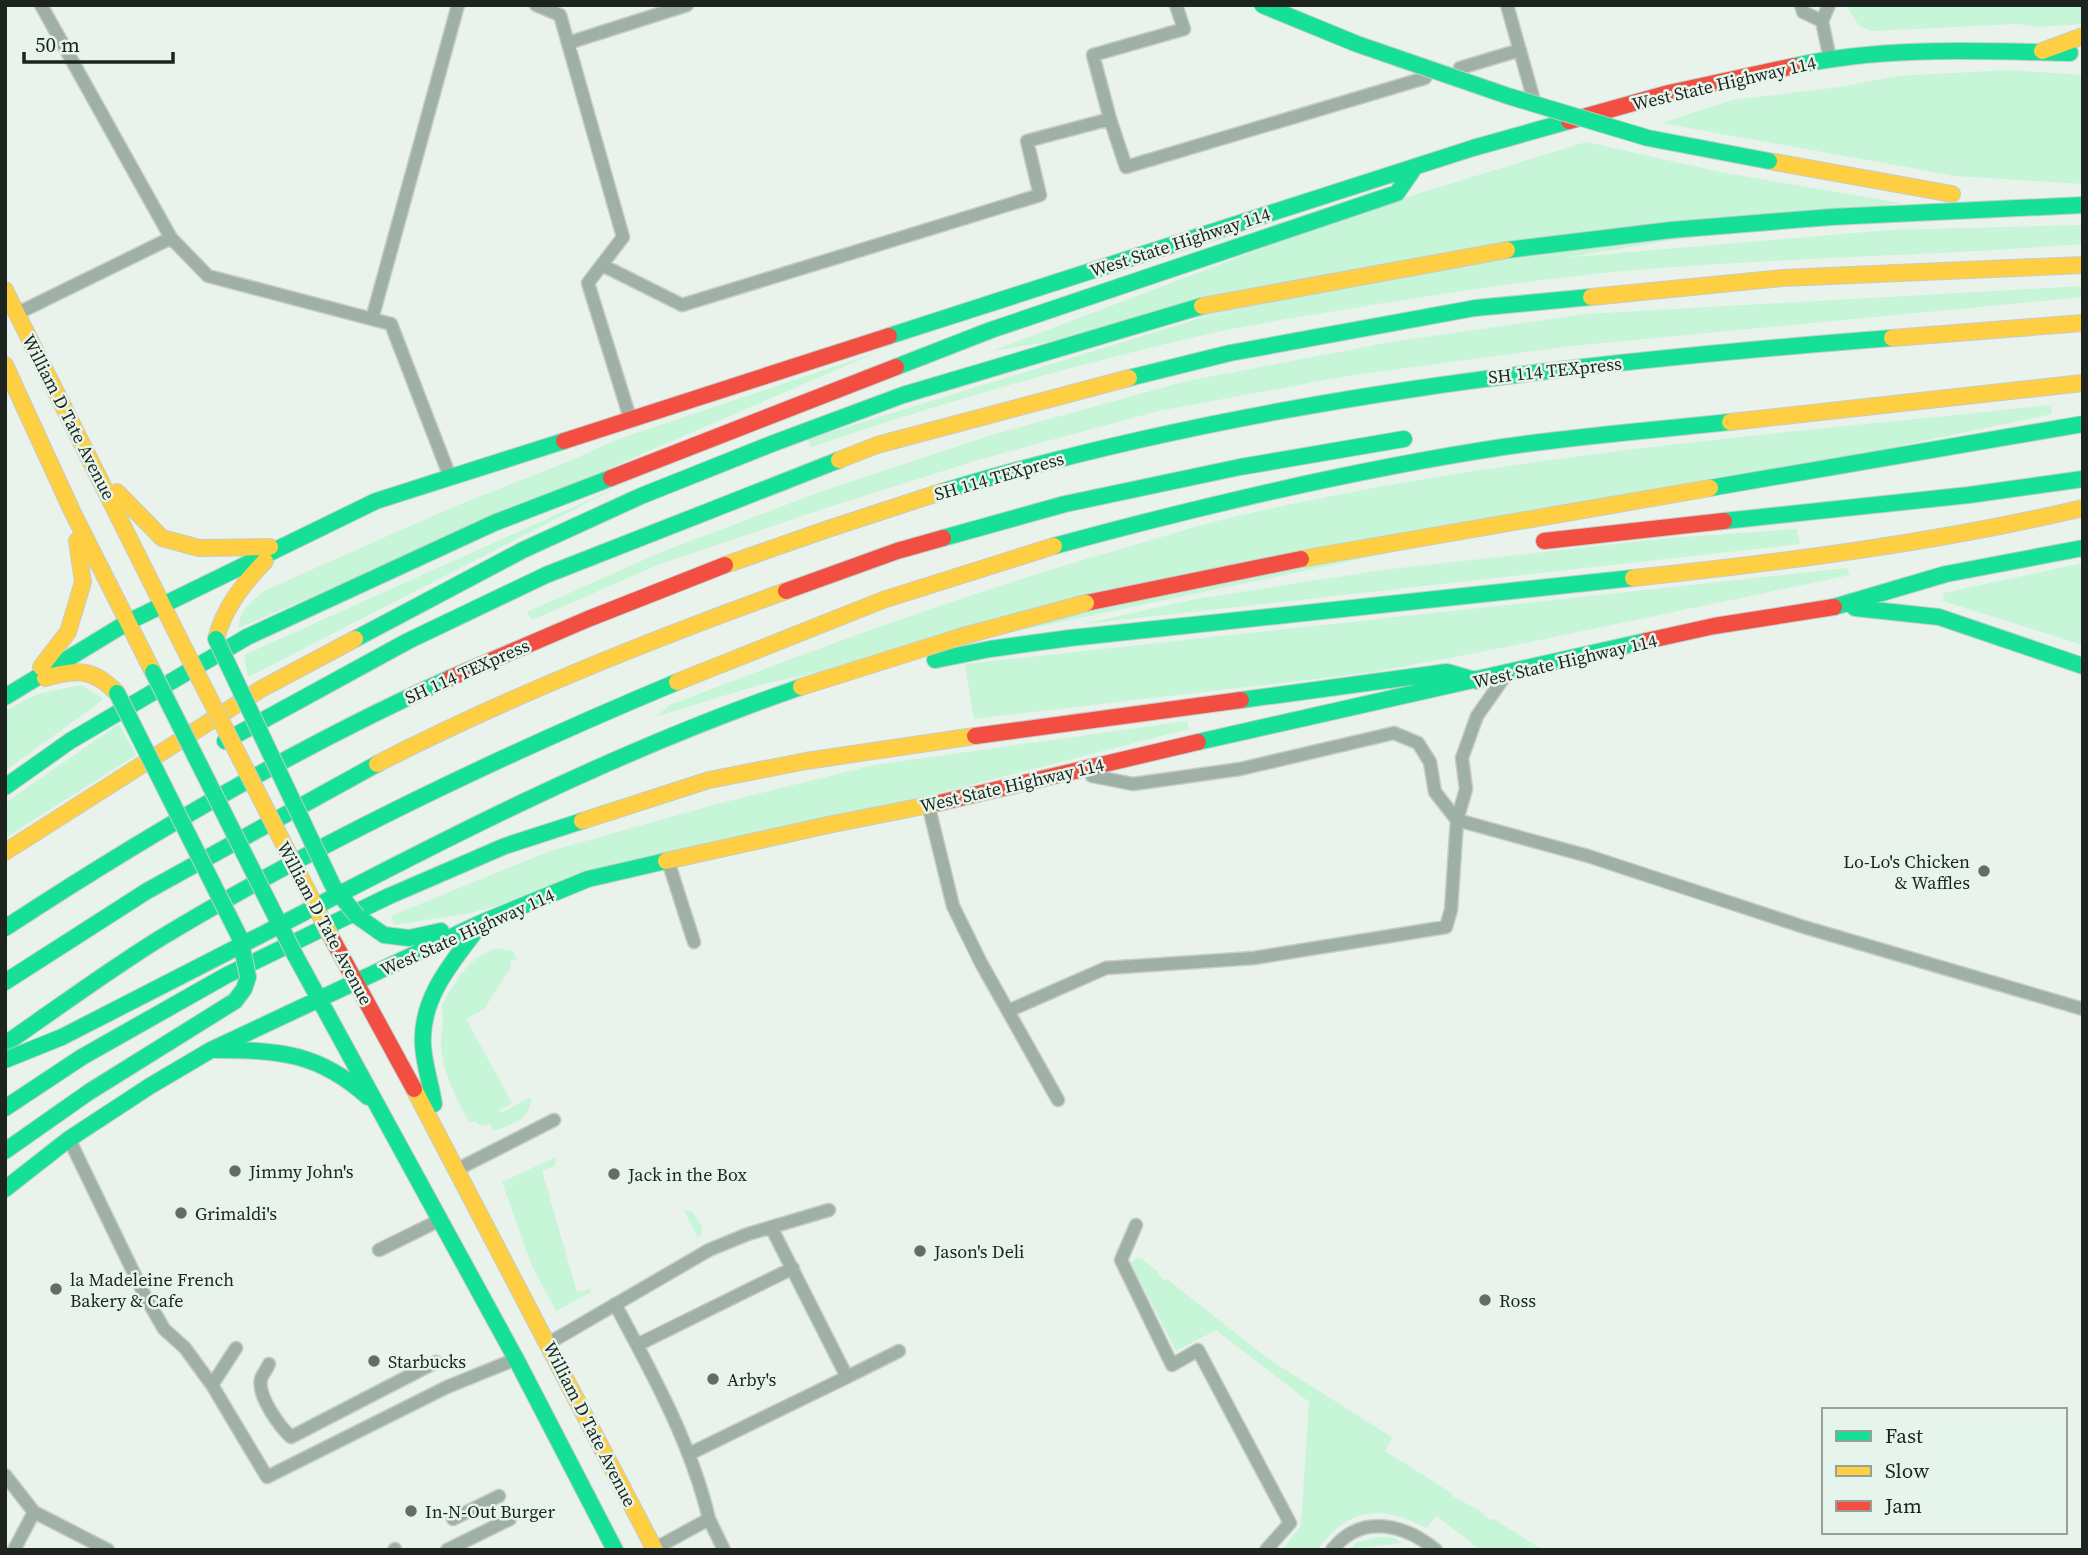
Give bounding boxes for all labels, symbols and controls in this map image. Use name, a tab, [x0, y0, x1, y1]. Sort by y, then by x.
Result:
scale bar	[24, 21, 173, 65]
text: 50 m	[35, 30, 80, 59]
street label: West State Highway 114	[1630, 50, 1818, 116]
street label: West State Highway 114	[1087, 201, 1273, 283]
street label: William D Tate Avenue	[17, 330, 121, 504]
street label: SH 114 TEXpress	[1487, 351, 1623, 389]
street label: SH 114 TEXpress	[931, 445, 1067, 506]
street label: West State Highway 114	[1471, 628, 1659, 694]
street label: SH 114 TEXpress	[401, 632, 533, 710]
street label: West State Highway 114	[918, 752, 1106, 818]
street label: William D Tate Avenue	[271, 837, 379, 1009]
place label: Lo-Lo's Chicken & Waffles	[1843, 849, 1970, 895]
marker: Lo-Lo's Chicken & Waffles	[1976, 863, 1992, 879]
street label: West State Highway 114	[376, 882, 558, 982]
place label: Jimmy John's	[248, 1159, 354, 1184]
place label: Jack in the Box	[627, 1162, 747, 1187]
marker: Jimmy John's	[227, 1163, 243, 1179]
marker: Jack in the Box	[606, 1166, 622, 1182]
place label: Grimaldi's	[195, 1201, 277, 1226]
marker: Grimaldi's	[173, 1205, 189, 1221]
place label: Jason's Deli	[933, 1239, 1024, 1264]
marker: Jason's Deli	[912, 1243, 928, 1259]
place label: la Madeleine French Bakery & Cafe	[70, 1267, 234, 1313]
marker: la Madeleine French Bakery & Cafe	[48, 1281, 64, 1297]
place label: Ross	[1499, 1288, 1536, 1313]
marker: Ross	[1477, 1292, 1493, 1308]
street label: William D Tate Avenue	[538, 1337, 642, 1511]
place label: Starbucks	[388, 1349, 466, 1374]
marker: Starbucks	[366, 1353, 382, 1369]
place label: Arby's	[727, 1367, 777, 1392]
marker: Arby's	[705, 1371, 721, 1387]
legend	[1822, 1408, 2067, 1534]
text: Fast	[1885, 1421, 1923, 1450]
text: Slow	[1885, 1456, 1929, 1485]
text: Jam	[1884, 1491, 1922, 1520]
place label: In-N-Out Burger	[425, 1499, 556, 1524]
marker: In-N-Out Burger	[403, 1503, 419, 1519]

